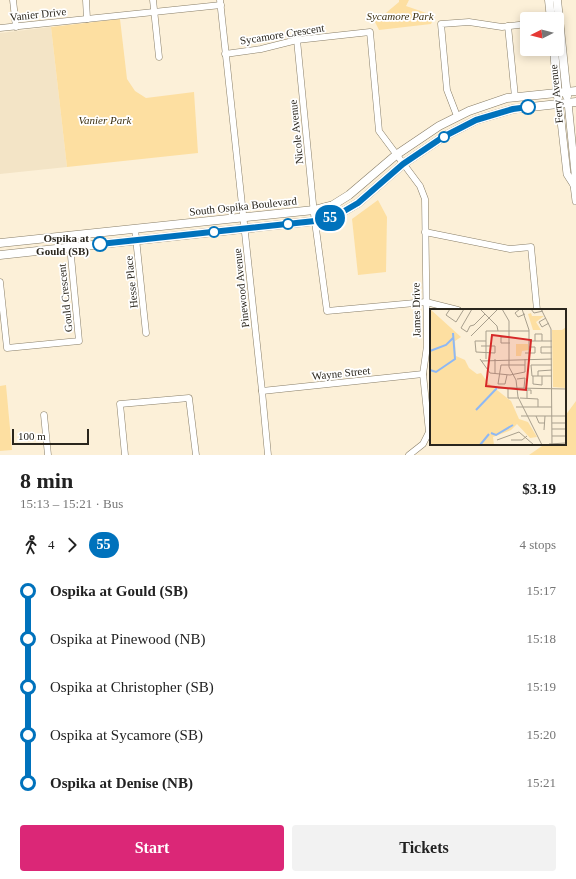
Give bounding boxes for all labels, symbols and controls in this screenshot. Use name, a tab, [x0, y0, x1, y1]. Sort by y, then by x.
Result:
street label: Vanier Drive	[9, 5, 67, 23]
park label: Sycamore Park	[366, 10, 435, 22]
north arrow	[520, 12, 564, 56]
map controls	[520, 12, 564, 56]
street label: Sycamore Crescent	[239, 21, 325, 47]
street label: Ferry Avenue	[547, 64, 565, 124]
street label: Nicole Avenue	[287, 99, 305, 165]
unlabelled marker	[520, 99, 536, 115]
park label: Vanier Park	[79, 114, 133, 126]
unlabelled marker	[438, 131, 450, 143]
street label: South Ospika Boulevard	[189, 194, 298, 218]
line badge: 55	[312, 205, 348, 231]
text: 55	[323, 210, 337, 225]
unlabelled marker	[282, 218, 294, 230]
unlabelled marker	[208, 226, 220, 238]
place label: Ospika at Gould (SB)	[36, 232, 89, 258]
marker: Ospika at Gould (SB)	[92, 236, 108, 252]
street label: Pinewood Avenue	[231, 248, 251, 328]
street label: Hesse Place	[122, 255, 140, 309]
street label: Gould Crescent	[55, 263, 75, 333]
street label: James Drive	[410, 282, 422, 337]
inset map	[430, 309, 566, 445]
street label: Wayne Street	[311, 364, 371, 382]
scale bar	[12, 427, 89, 446]
text: 100 m	[18, 430, 46, 442]
text: 8 min	[20, 468, 73, 493]
text: $3.19	[522, 481, 556, 497]
text: 15:13 – 15:21 · Bus	[20, 496, 123, 511]
icon: walk	[20, 534, 42, 556]
icon: forward	[61, 534, 83, 556]
text: 4	[48, 537, 55, 552]
text: 55	[97, 537, 111, 552]
text: 4 stops	[520, 537, 556, 552]
text: Ospika at Gould (SB)	[50, 583, 188, 599]
text: 15:17	[526, 583, 556, 598]
text: Ospika at Pinewood (NB)	[50, 631, 205, 647]
text: 15:18	[526, 631, 556, 646]
text: Ospika at Christopher (SB)	[50, 679, 214, 695]
text: 15:19	[526, 679, 556, 694]
text: Ospika at Sycamore (SB)	[50, 727, 203, 743]
text: 15:20	[526, 727, 556, 742]
text: Ospika at Denise (NB)	[50, 775, 193, 791]
text: 15:21	[526, 775, 556, 790]
button: Start	[20, 825, 284, 871]
button: Tickets	[292, 825, 556, 871]

